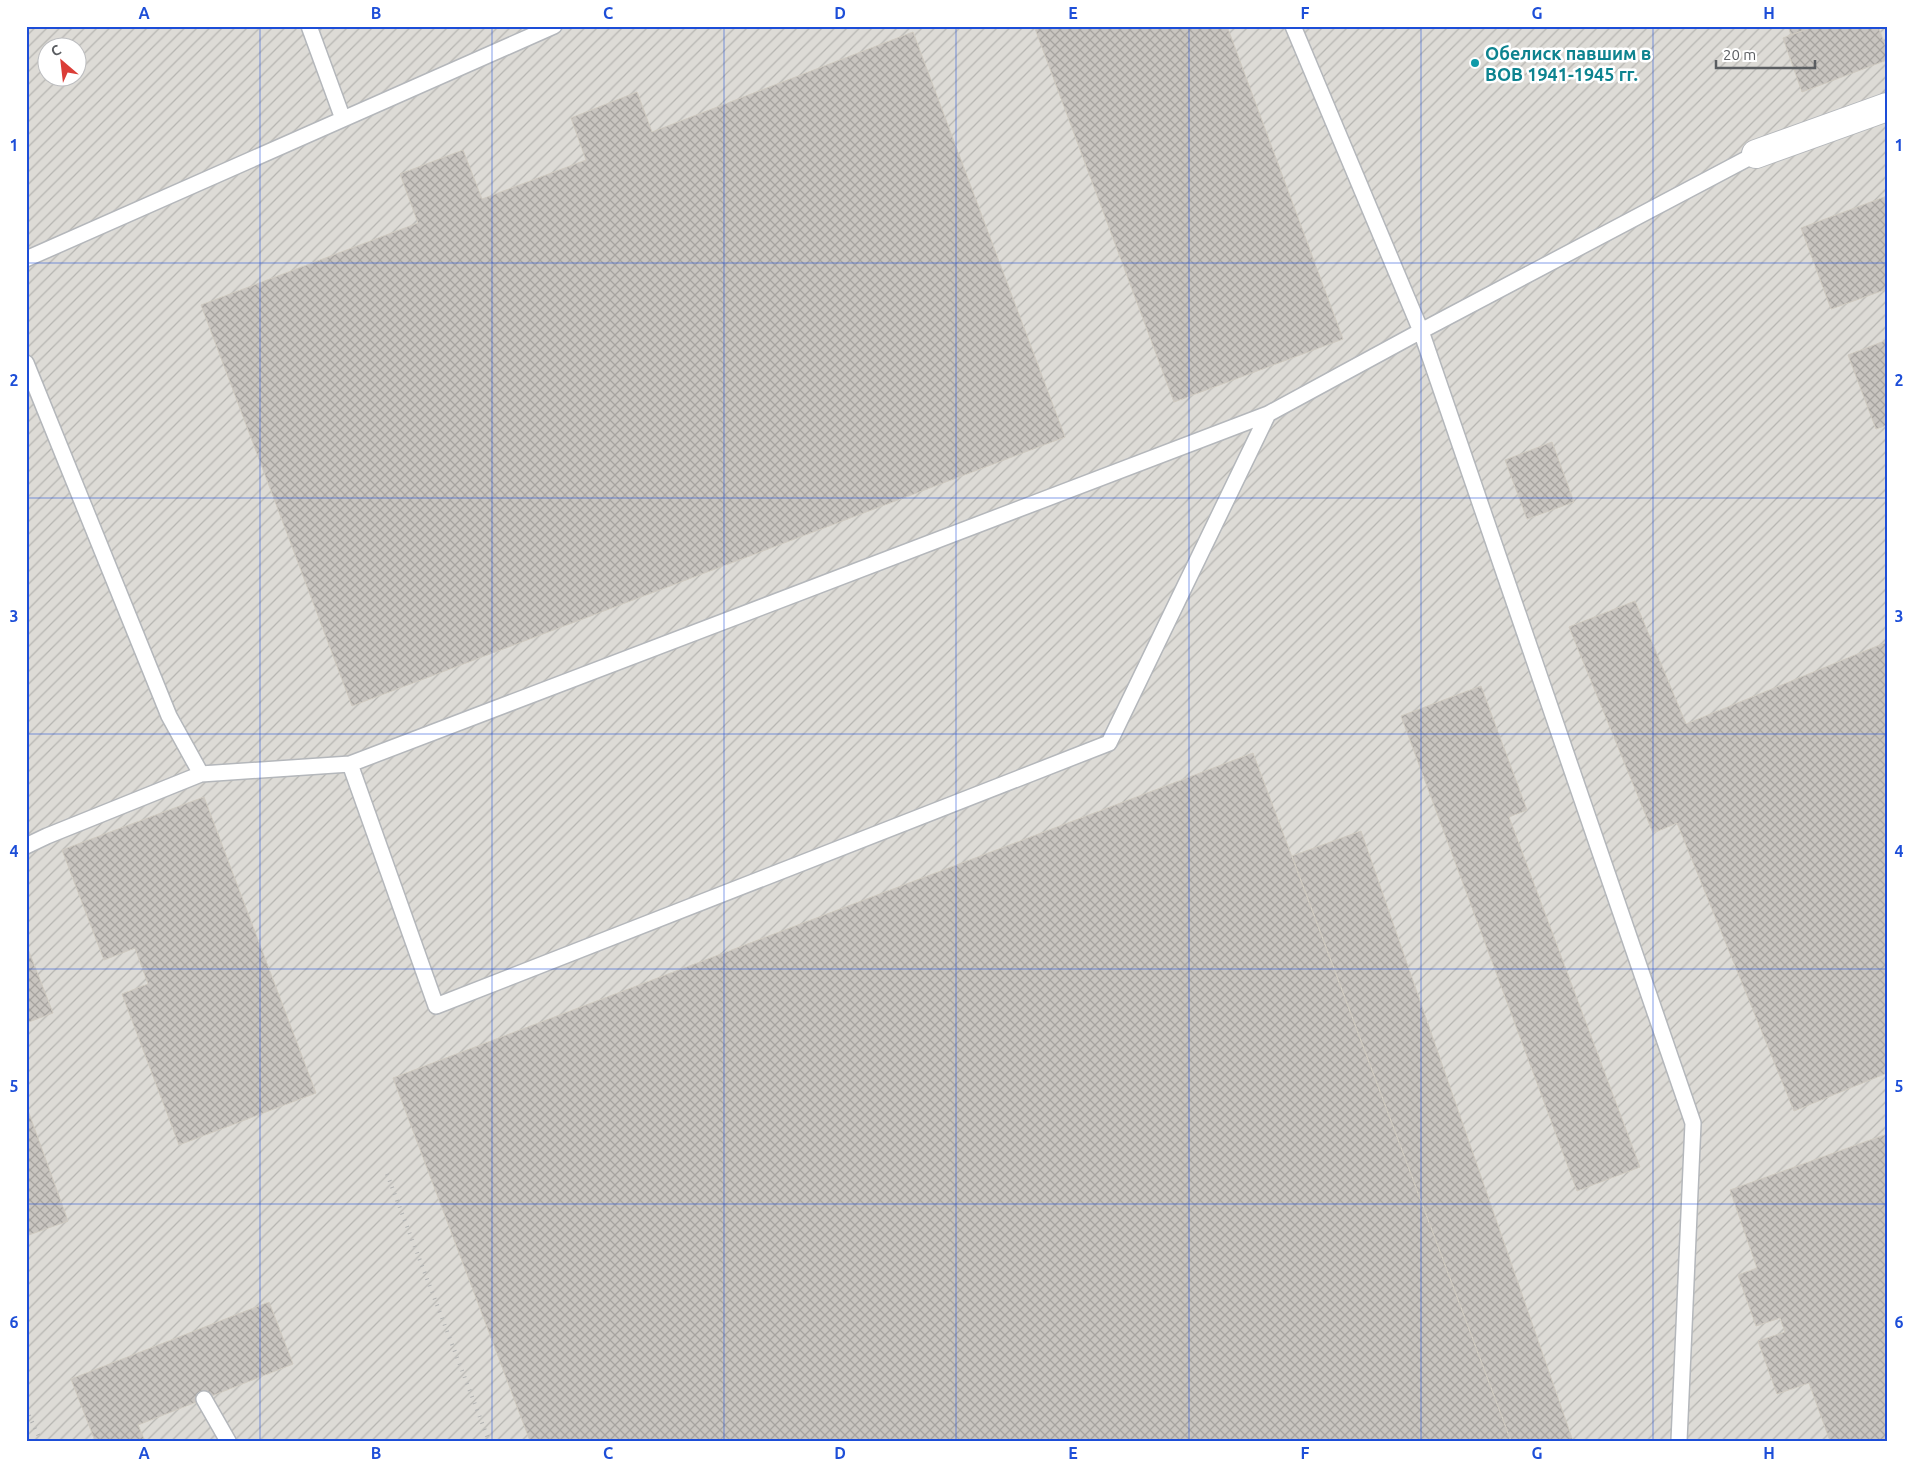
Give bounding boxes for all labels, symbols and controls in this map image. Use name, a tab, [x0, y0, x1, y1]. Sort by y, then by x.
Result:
text: A	[138, 4, 150, 22]
text: B	[371, 4, 381, 22]
text: C	[603, 4, 613, 22]
text: D	[834, 4, 846, 22]
text: E	[1068, 4, 1078, 22]
text: F	[1301, 4, 1310, 22]
text: G	[1531, 4, 1543, 22]
text: H	[1763, 4, 1775, 22]
north arrow	[38, 38, 88, 88]
scale bar	[1716, 38, 1814, 70]
text: С	[48, 41, 64, 60]
place label: Обелиск павшим в ВОВ 1941-1945 гг.	[1485, 43, 1651, 84]
text: 20 m	[1723, 46, 1756, 63]
marker: Обелиск павшим в ВОВ 1941-1945 гг.	[1469, 57, 1481, 69]
text: 1	[9, 136, 19, 154]
text: 1	[1894, 136, 1904, 154]
text: 2	[9, 371, 19, 389]
text: 2	[1894, 371, 1904, 389]
text: 3	[9, 607, 19, 625]
text: 3	[1894, 607, 1904, 625]
text: 4	[9, 842, 19, 860]
text: 4	[1894, 842, 1904, 860]
text: 5	[9, 1077, 19, 1095]
text: 5	[1894, 1077, 1904, 1095]
text: 6	[9, 1313, 19, 1331]
text: 6	[1894, 1313, 1904, 1331]
text: A	[138, 1444, 150, 1462]
text: B	[371, 1444, 381, 1462]
text: C	[603, 1444, 613, 1462]
text: D	[834, 1444, 846, 1462]
text: E	[1068, 1444, 1078, 1462]
text: F	[1301, 1444, 1310, 1462]
text: G	[1531, 1444, 1543, 1462]
text: H	[1763, 1444, 1775, 1462]

